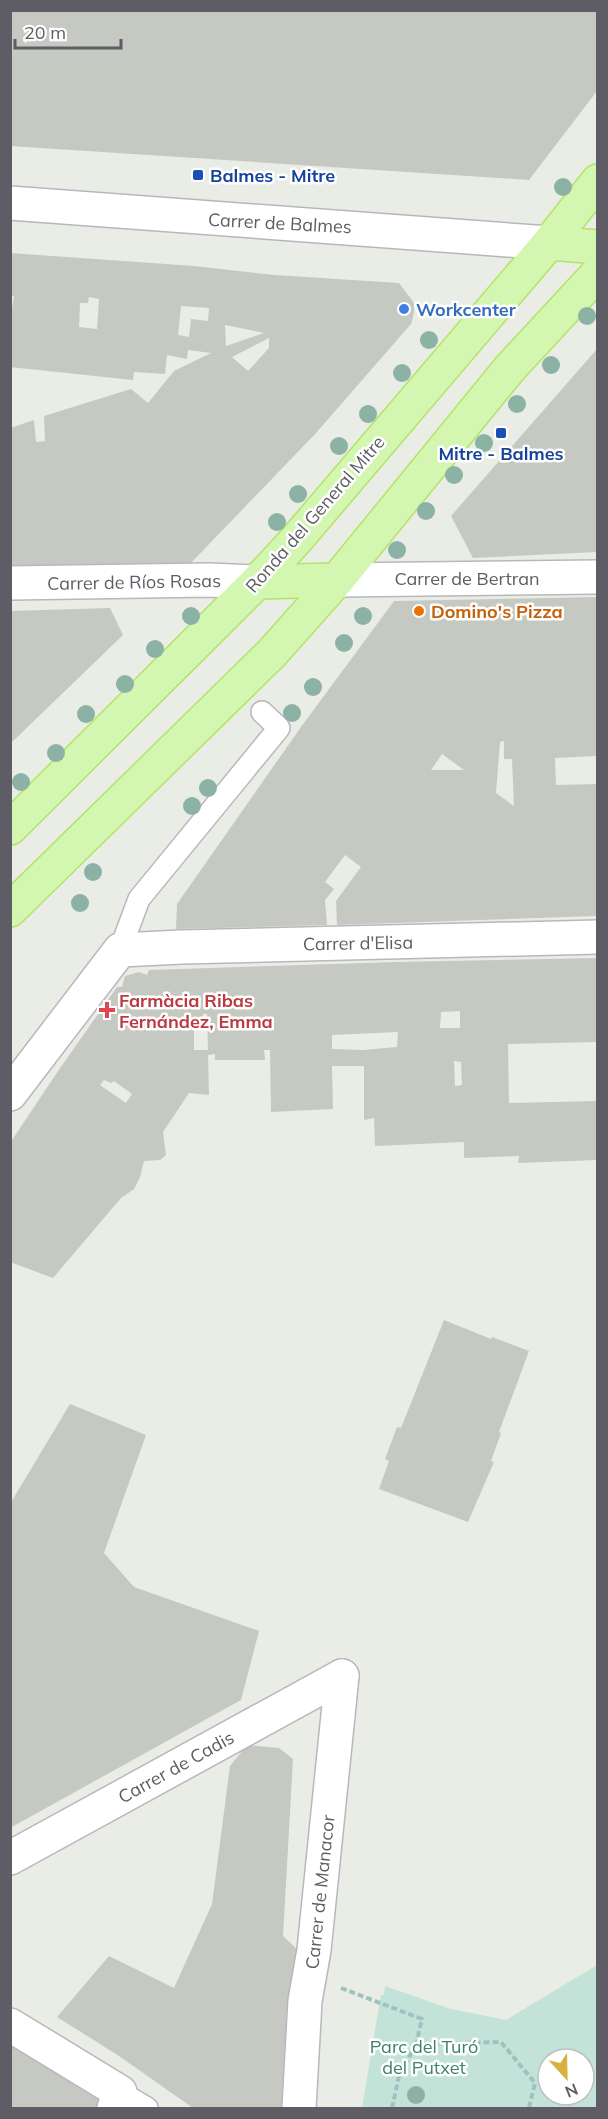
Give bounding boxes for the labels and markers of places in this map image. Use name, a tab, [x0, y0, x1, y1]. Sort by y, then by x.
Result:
place label: Balmes - Mitre	[210, 164, 335, 187]
marker: Balmes - Mitre	[191, 168, 205, 182]
place label: Workcenter	[416, 298, 517, 321]
marker: Workcenter	[397, 302, 411, 316]
marker: Mitre - Balmes	[494, 426, 508, 440]
place label: Mitre - Balmes	[438, 442, 564, 465]
place label: Domino's Pizza	[431, 600, 563, 623]
marker: Domino's Pizza	[412, 604, 426, 618]
place label: Farmàcia Ribas Fernández, Emma	[119, 989, 273, 1033]
marker: Farmàcia Ribas Fernández, Emma	[100, 1003, 114, 1017]

